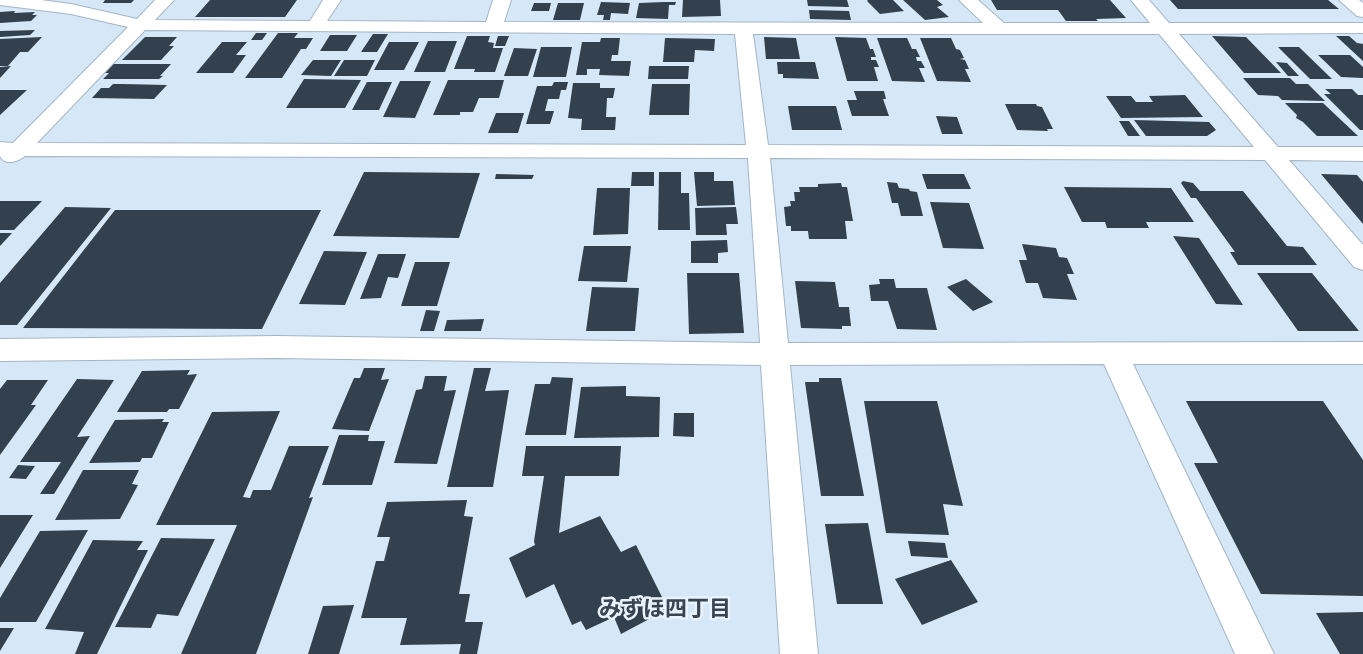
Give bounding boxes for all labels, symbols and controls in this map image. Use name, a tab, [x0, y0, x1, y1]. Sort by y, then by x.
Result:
district label: みずほ四丁目	[599, 597, 731, 623]

